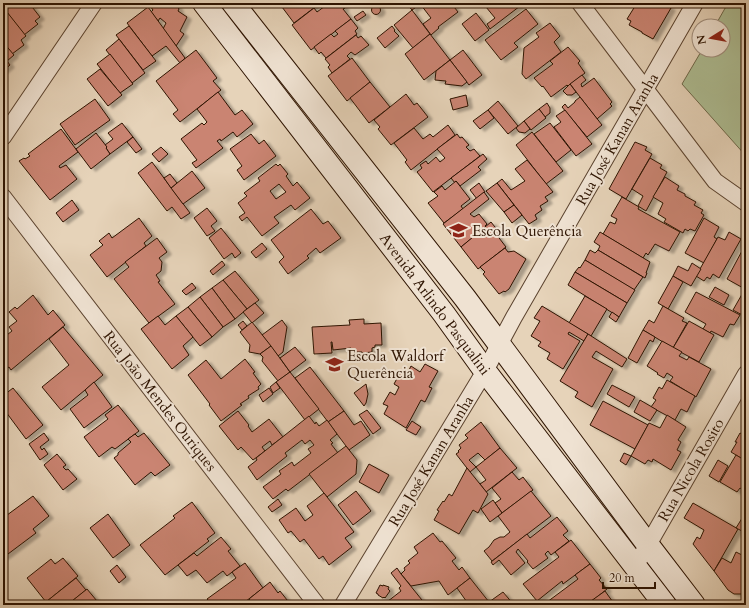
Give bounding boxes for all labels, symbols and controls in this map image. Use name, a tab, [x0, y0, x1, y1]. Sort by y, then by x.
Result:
north arrow	[691, 18, 731, 58]
text: N	[693, 33, 710, 46]
street label: Rua José Kanan Aranha	[571, 69, 663, 209]
school or university icon: Escola Querência	[449, 221, 469, 241]
place label: Escola Querência	[472, 221, 582, 241]
street label: Avenida Arlindo Pasqualini	[375, 229, 495, 379]
street label: Rua João Mendes Ouriques	[99, 327, 221, 475]
place label: Escola Waldorf Querência	[347, 346, 446, 383]
school or university icon: Escola Waldorf Querência	[324, 355, 344, 375]
street label: Rua José Kanan Aranha	[384, 391, 478, 530]
street label: Rua Nicola Rosito	[653, 415, 729, 525]
scale bar	[603, 564, 655, 590]
text: 20 m	[609, 570, 636, 586]

